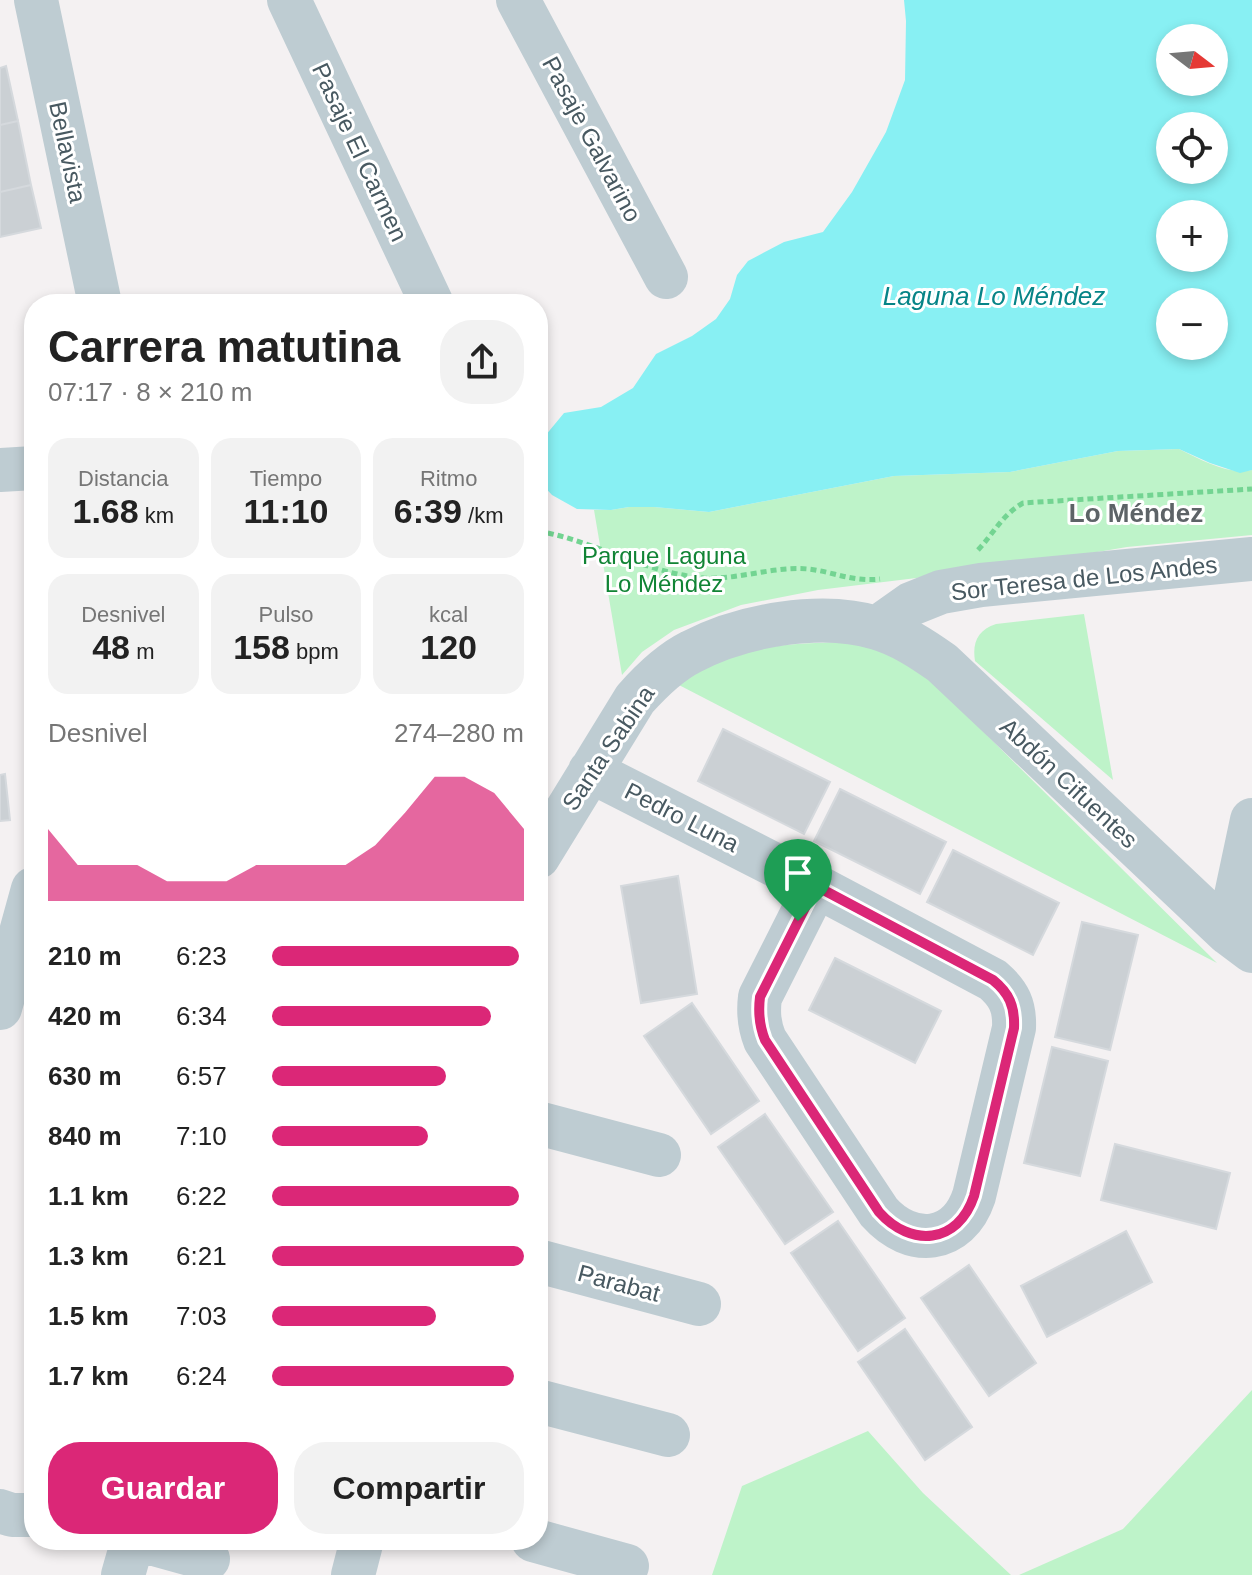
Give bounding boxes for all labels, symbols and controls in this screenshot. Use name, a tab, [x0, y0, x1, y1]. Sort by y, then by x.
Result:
north arrow	[1156, 24, 1228, 96]
map controls	[1156, 24, 1228, 360]
street label: Pasaje Galvarino	[537, 52, 647, 226]
street label: Pasaje El Carmen	[307, 59, 413, 245]
street label: Bellavista	[44, 99, 92, 206]
button: locate	[1156, 112, 1228, 184]
button: +	[1156, 200, 1228, 272]
water label: Laguna Lo Méndez	[883, 281, 1105, 311]
button: −	[1156, 288, 1228, 360]
button: share	[440, 320, 524, 404]
text: Carrera matutina	[48, 322, 400, 371]
text: 07:17 · 8 × 210 m	[48, 377, 253, 407]
text: Distancia	[78, 466, 169, 491]
text: Tiempo	[250, 466, 322, 491]
text: Ritmo	[420, 466, 477, 491]
text: 1.68	[73, 492, 139, 530]
text: 11:10	[243, 492, 329, 530]
text: 6:39	[394, 492, 462, 530]
district label: Lo Méndez	[1069, 498, 1203, 528]
text: km	[139, 503, 174, 528]
text: /km	[462, 503, 503, 528]
park label: Parque Laguna Lo Méndez	[582, 542, 747, 597]
street label: Sor Teresa de Los Andes	[949, 551, 1219, 605]
text: Desnivel	[81, 602, 166, 627]
text: Pulso	[258, 602, 314, 627]
text: kcal	[429, 602, 468, 627]
text: 48	[92, 628, 130, 666]
text: 158	[233, 628, 290, 666]
text: 120	[420, 628, 477, 666]
text: m	[130, 639, 154, 664]
text: bpm	[290, 639, 339, 664]
street label: Santa Sabina	[557, 680, 660, 815]
street label: Abdón Cifuentes	[995, 713, 1143, 853]
text: Desnivel	[48, 718, 148, 748]
text: 274–280 m	[394, 718, 524, 748]
street label: Pedro Luna	[621, 777, 744, 857]
pin	[764, 839, 832, 921]
icon: arrive	[776, 851, 820, 895]
text: 210 m	[48, 941, 122, 971]
text: 6:23	[176, 941, 227, 971]
text: 420 m	[48, 1001, 122, 1031]
text: 6:34	[176, 1001, 227, 1031]
text: 630 m	[48, 1061, 122, 1091]
text: 6:57	[176, 1061, 227, 1091]
text: 840 m	[48, 1121, 122, 1151]
text: 7:10	[176, 1121, 227, 1151]
text: 1.1 km	[48, 1181, 129, 1211]
text: 6:22	[176, 1181, 227, 1211]
text: 1.3 km	[48, 1241, 129, 1271]
text: 6:21	[176, 1241, 227, 1271]
street label: Parabat	[575, 1259, 663, 1307]
text: 1.5 km	[48, 1301, 129, 1331]
text: 7:03	[176, 1301, 227, 1331]
text: 1.7 km	[48, 1361, 129, 1391]
text: 6:24	[176, 1361, 227, 1391]
button: Guardar	[48, 1442, 278, 1534]
button: Compartir	[294, 1442, 524, 1534]

